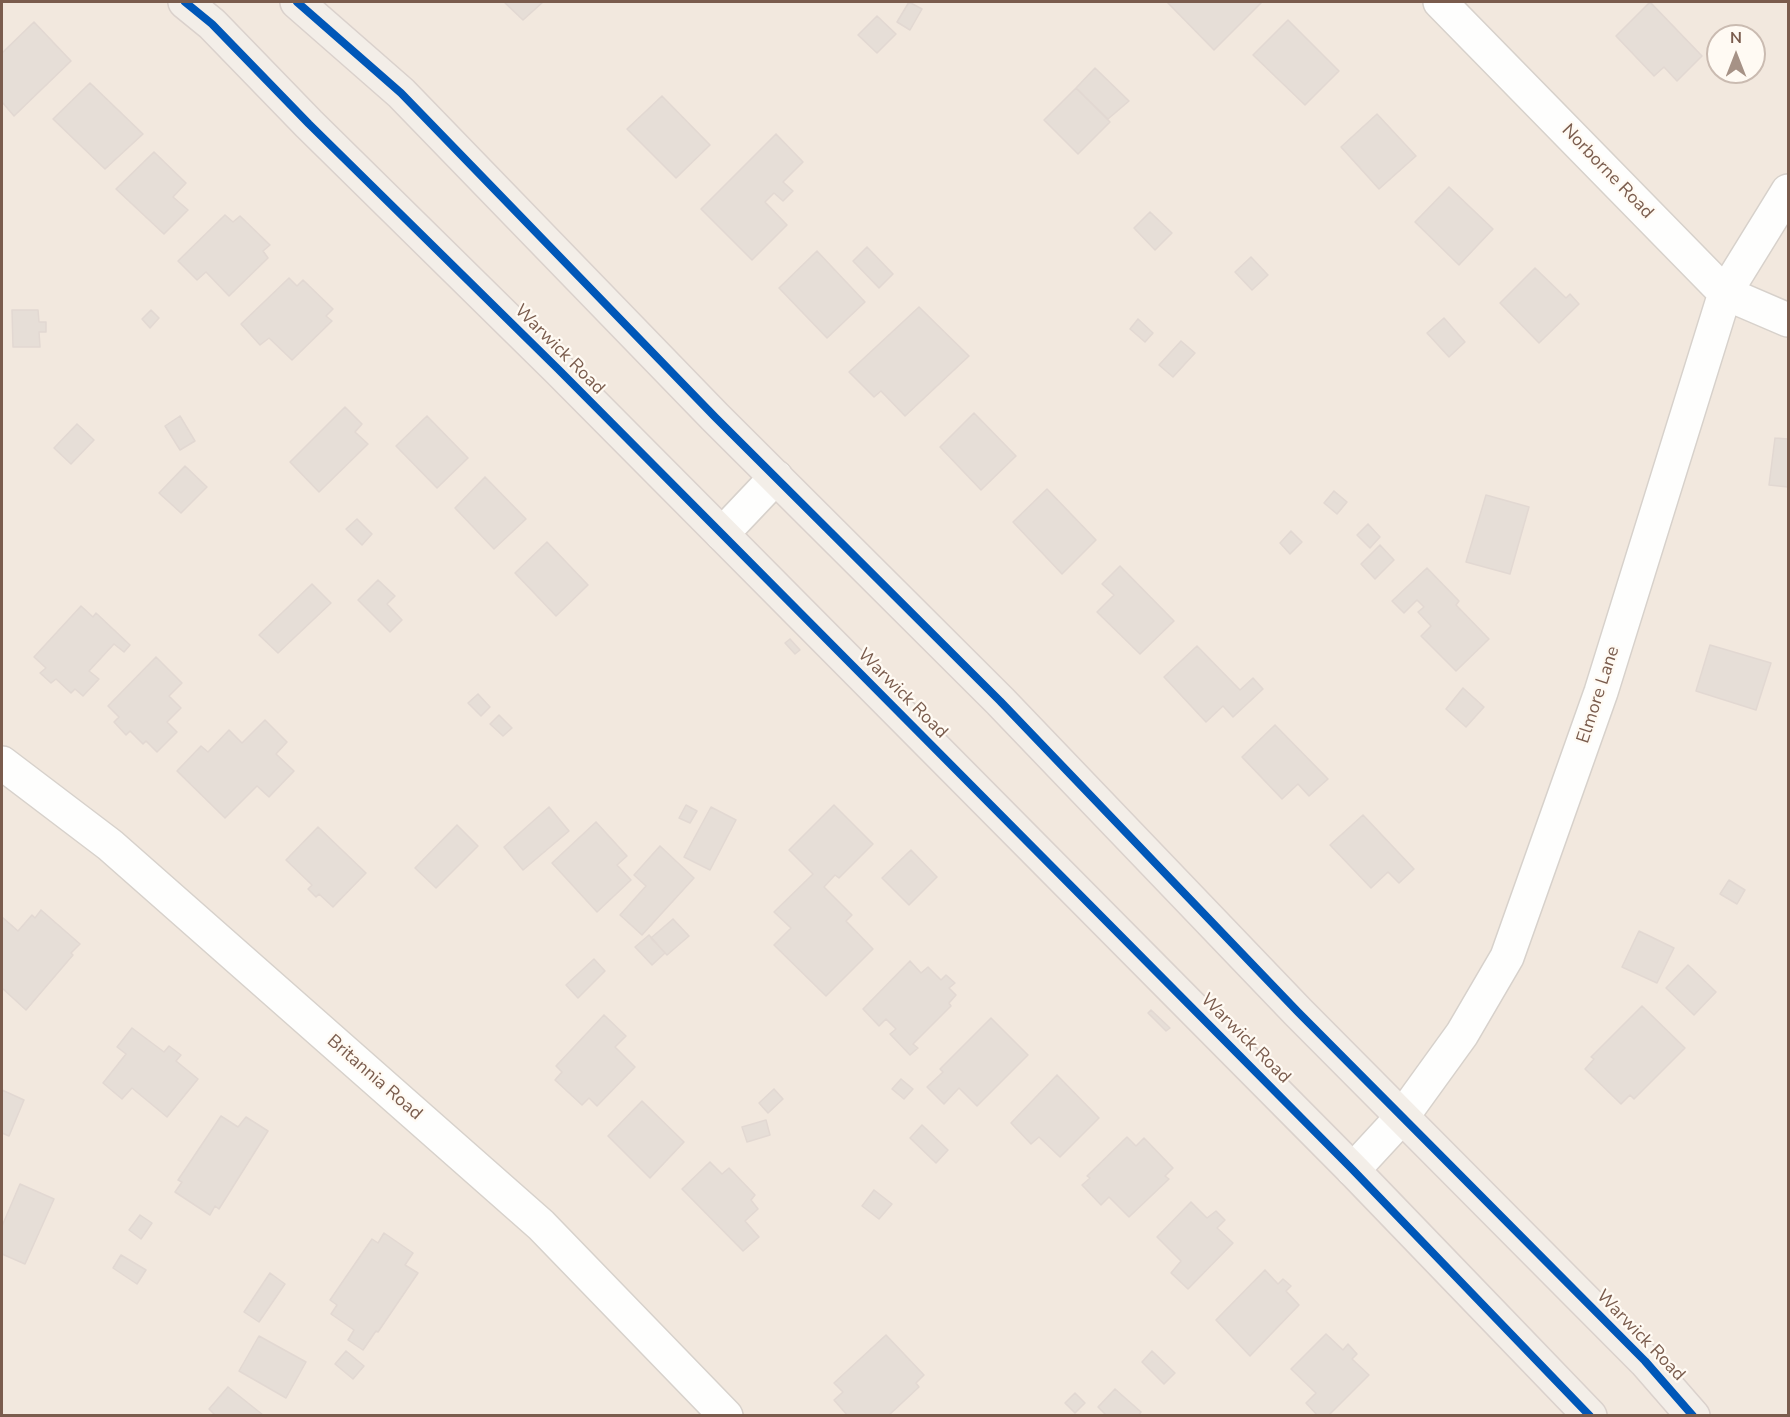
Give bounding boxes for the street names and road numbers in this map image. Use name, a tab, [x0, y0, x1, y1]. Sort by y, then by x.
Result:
street label: Norborne Road	[1557, 120, 1657, 224]
street label: Warwick Road	[509, 300, 609, 400]
street label: Warwick Road	[852, 644, 952, 744]
street label: Elmore Lane	[1573, 644, 1625, 746]
street label: Warwick Road	[1195, 989, 1295, 1089]
street label: Britannia Road	[322, 1031, 426, 1125]
street label: Warwick Road	[1591, 1286, 1689, 1386]

